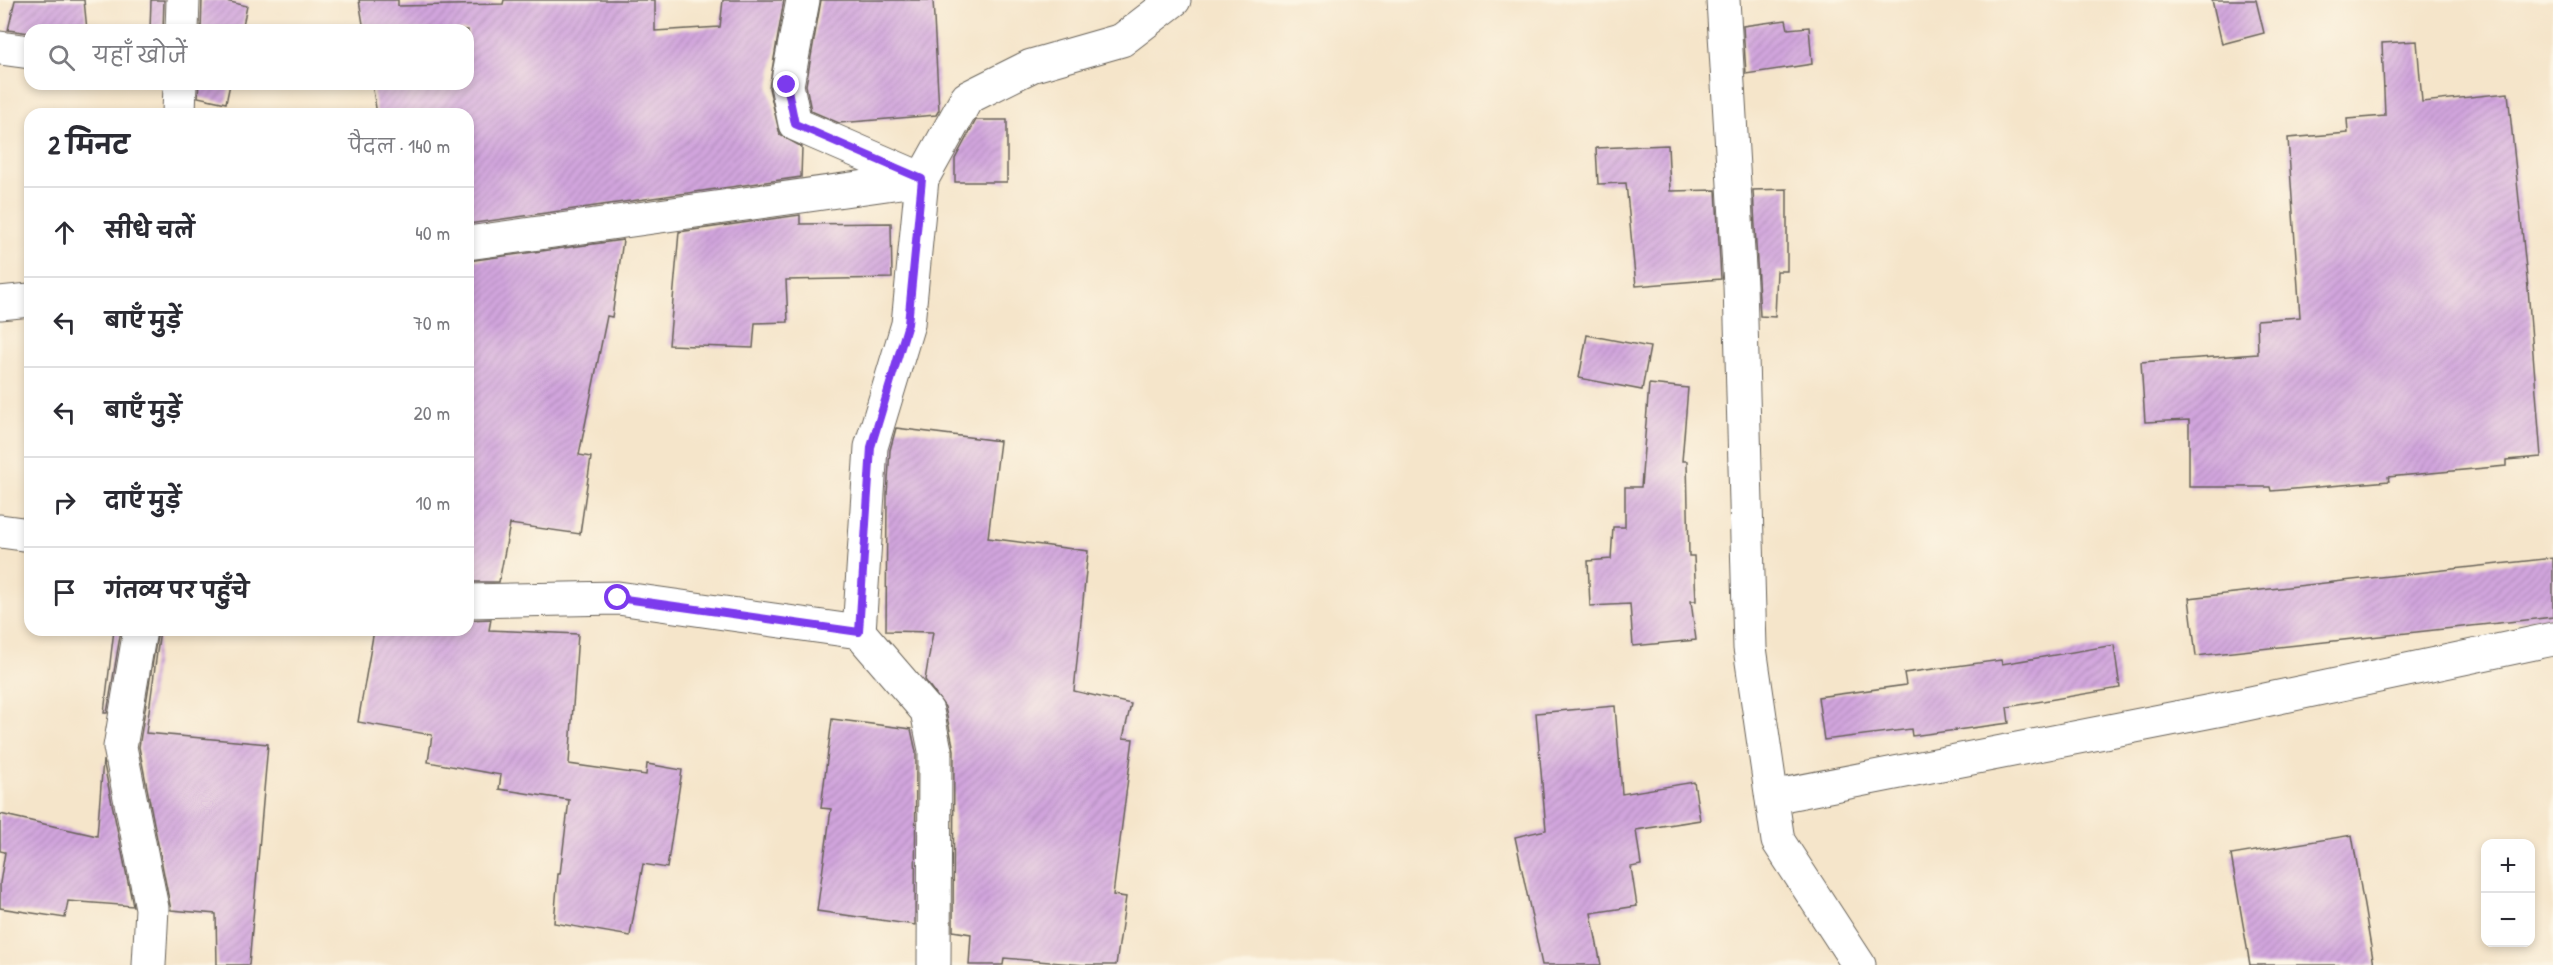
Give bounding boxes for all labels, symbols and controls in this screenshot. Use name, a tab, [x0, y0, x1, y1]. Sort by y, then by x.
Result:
search box	[24, 24, 474, 90]
text: यहाँ खोजें	[93, 40, 187, 70]
icon: search	[45, 41, 78, 74]
route end	[773, 71, 799, 97]
text: 2 मिनट	[48, 127, 129, 162]
text: पैदल · 140 m	[349, 132, 450, 159]
text: सीधे चलें	[105, 215, 195, 245]
icon: ahead	[48, 216, 81, 249]
text: 40 m	[415, 219, 450, 246]
text: बाएँ मुड़ें	[105, 305, 182, 335]
icon: left	[48, 306, 81, 339]
text: 70 m	[413, 309, 450, 336]
text: बाएँ मुड़ें	[105, 395, 182, 425]
icon: left	[48, 396, 81, 429]
text: 20 m	[413, 399, 450, 426]
text: दाएँ मुड़ें	[105, 485, 181, 515]
icon: right	[48, 486, 81, 519]
text: 10 m	[416, 489, 450, 516]
text: गंतव्य पर पहुँचे	[105, 575, 249, 605]
icon: arrive	[48, 576, 81, 609]
route start	[604, 584, 630, 610]
map controls	[2481, 839, 2535, 947]
button: +	[2481, 839, 2535, 893]
button: −	[2481, 893, 2535, 947]

